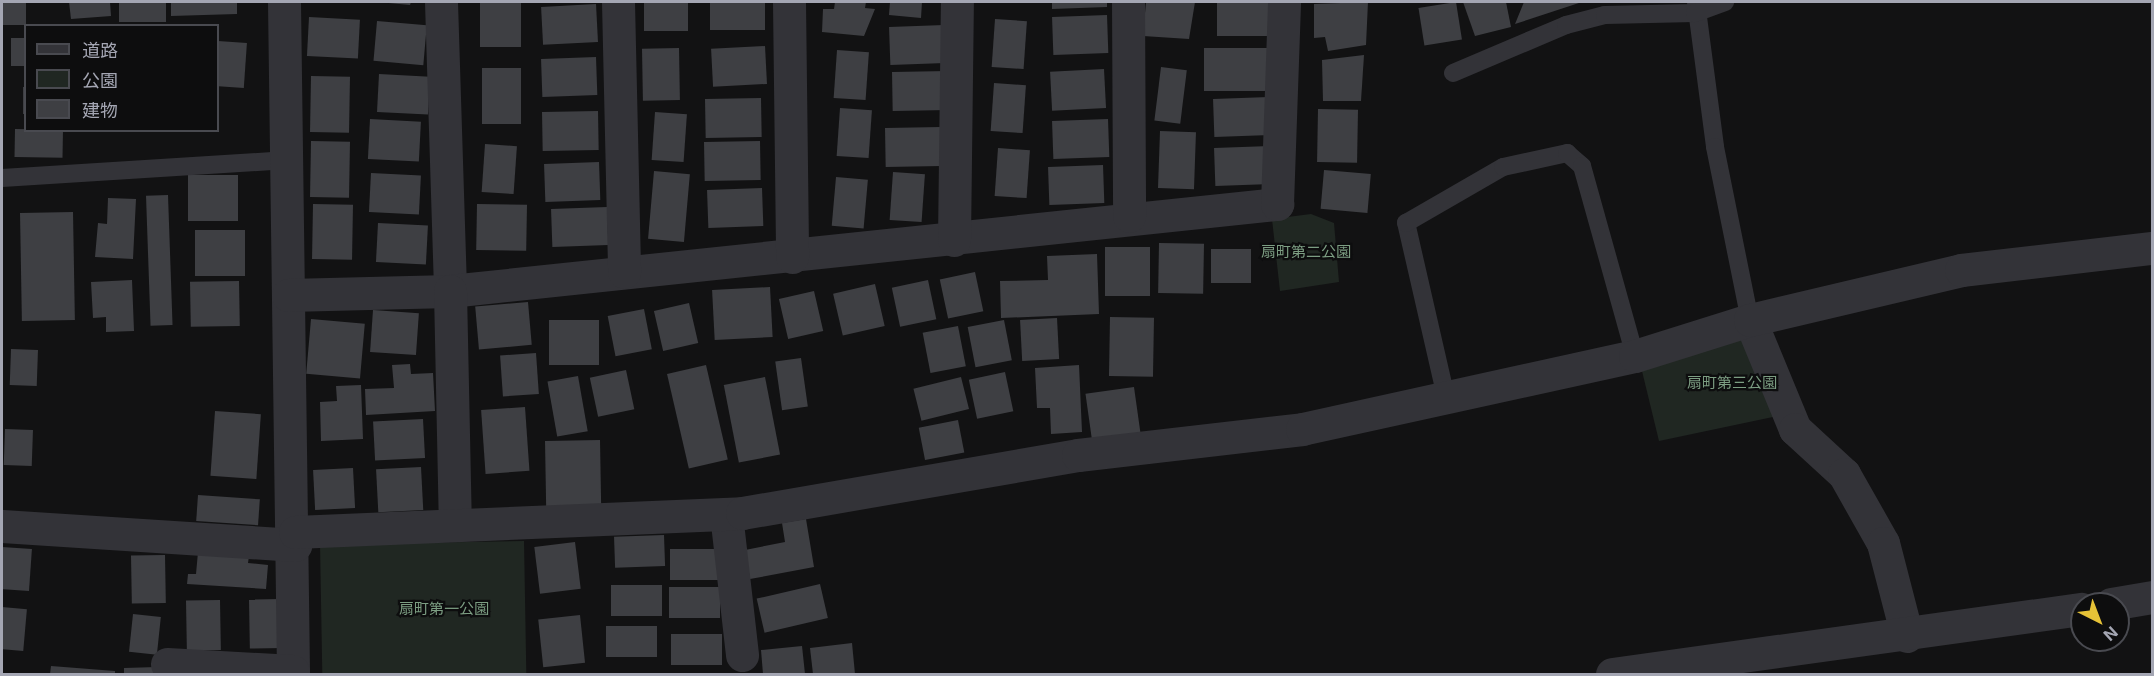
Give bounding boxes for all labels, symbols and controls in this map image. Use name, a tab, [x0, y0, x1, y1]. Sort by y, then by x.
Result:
legend	[24, 24, 219, 132]
text: 道路	[82, 40, 118, 61]
text: 公園	[82, 70, 118, 91]
text: 建物	[82, 100, 118, 121]
park label: 扇町第二公園	[1261, 243, 1351, 261]
park label: 扇町第三公園	[1687, 374, 1777, 392]
north arrow	[2070, 592, 2130, 652]
park label: 扇町第一公園	[399, 600, 489, 618]
text: N	[2099, 622, 2122, 645]

